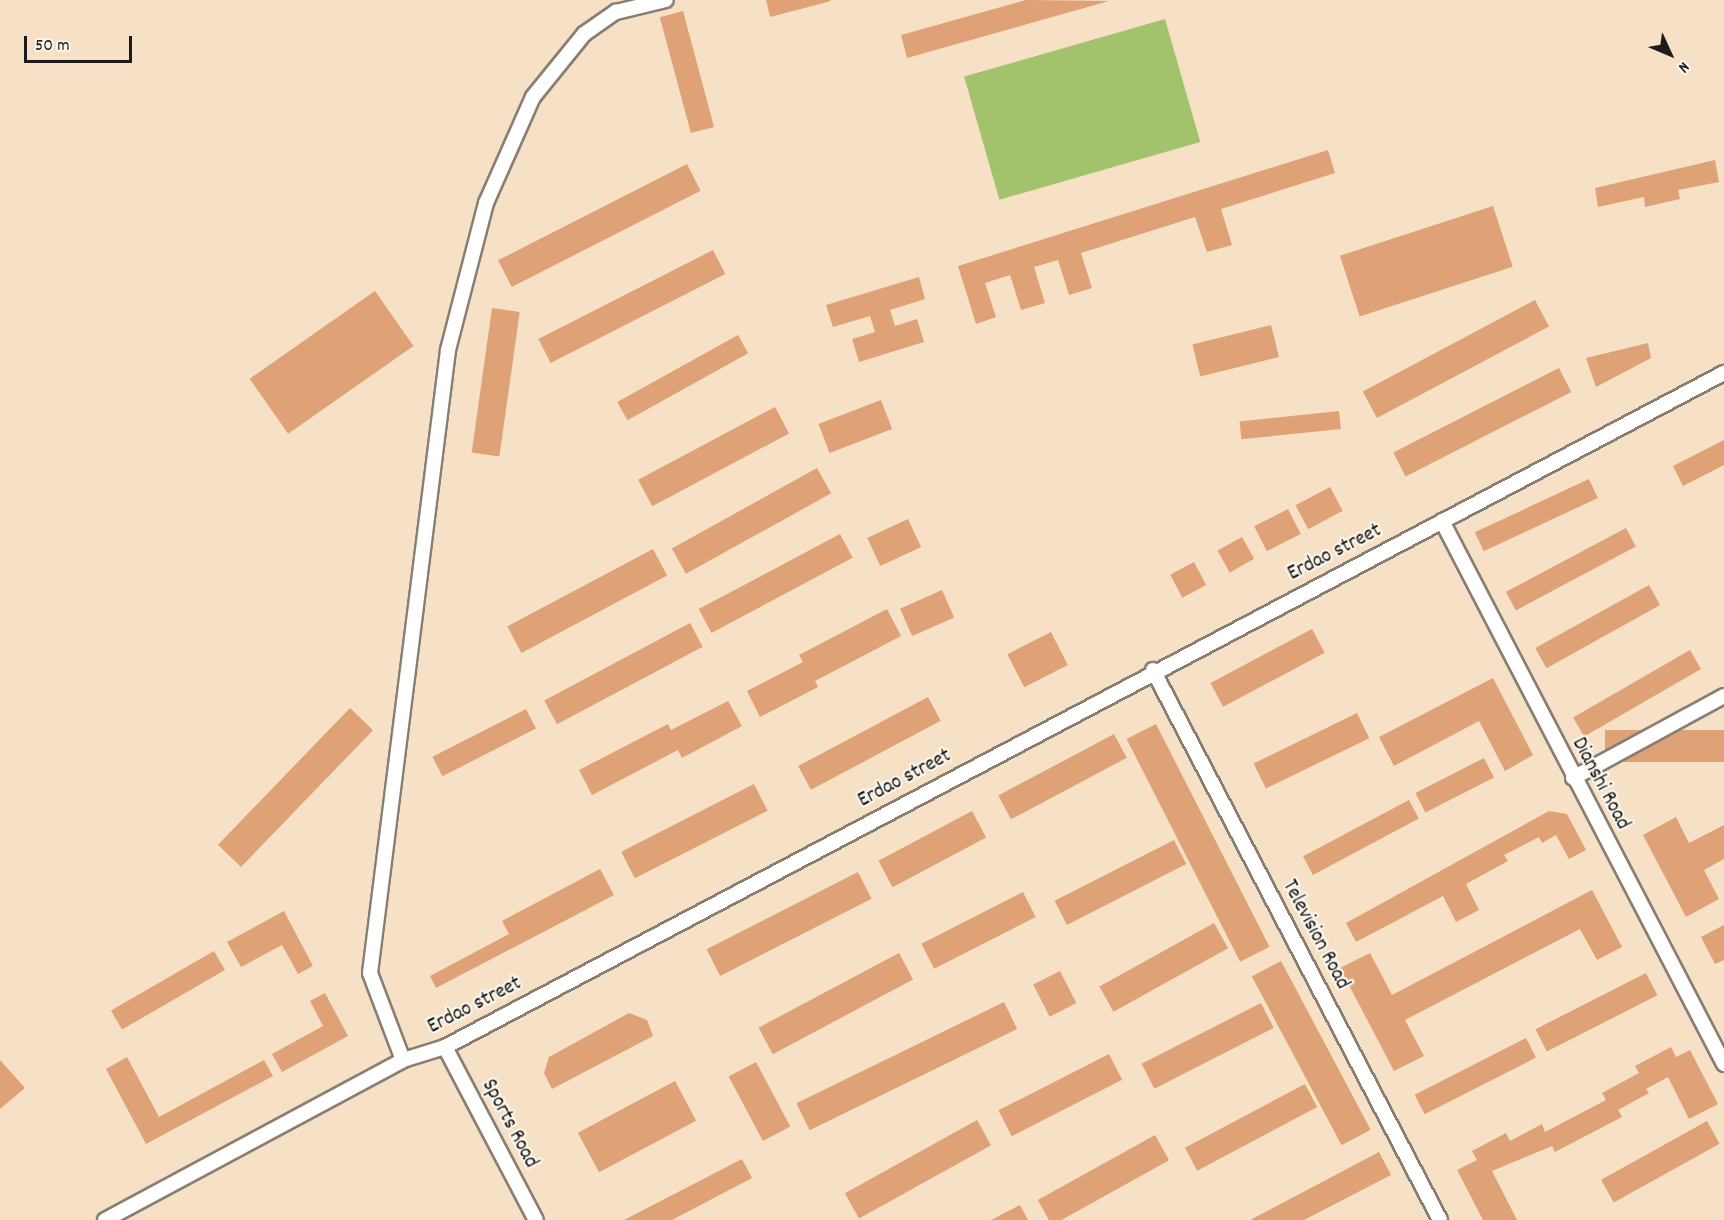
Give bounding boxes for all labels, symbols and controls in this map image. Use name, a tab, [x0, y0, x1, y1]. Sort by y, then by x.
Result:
scale bar	[27, 24, 135, 62]
north arrow	[1640, 24, 1700, 84]
text: 50 m	[35, 34, 70, 59]
text: N	[1672, 56, 1694, 78]
street label: Erdao street	[1284, 519, 1386, 587]
street label: Dianshi Road	[1565, 734, 1635, 834]
street label: Erdao street	[854, 744, 956, 814]
street label: Television Road	[1276, 876, 1354, 994]
street label: Erdao street	[424, 972, 526, 1040]
street label: Sports Road	[475, 1075, 543, 1173]

